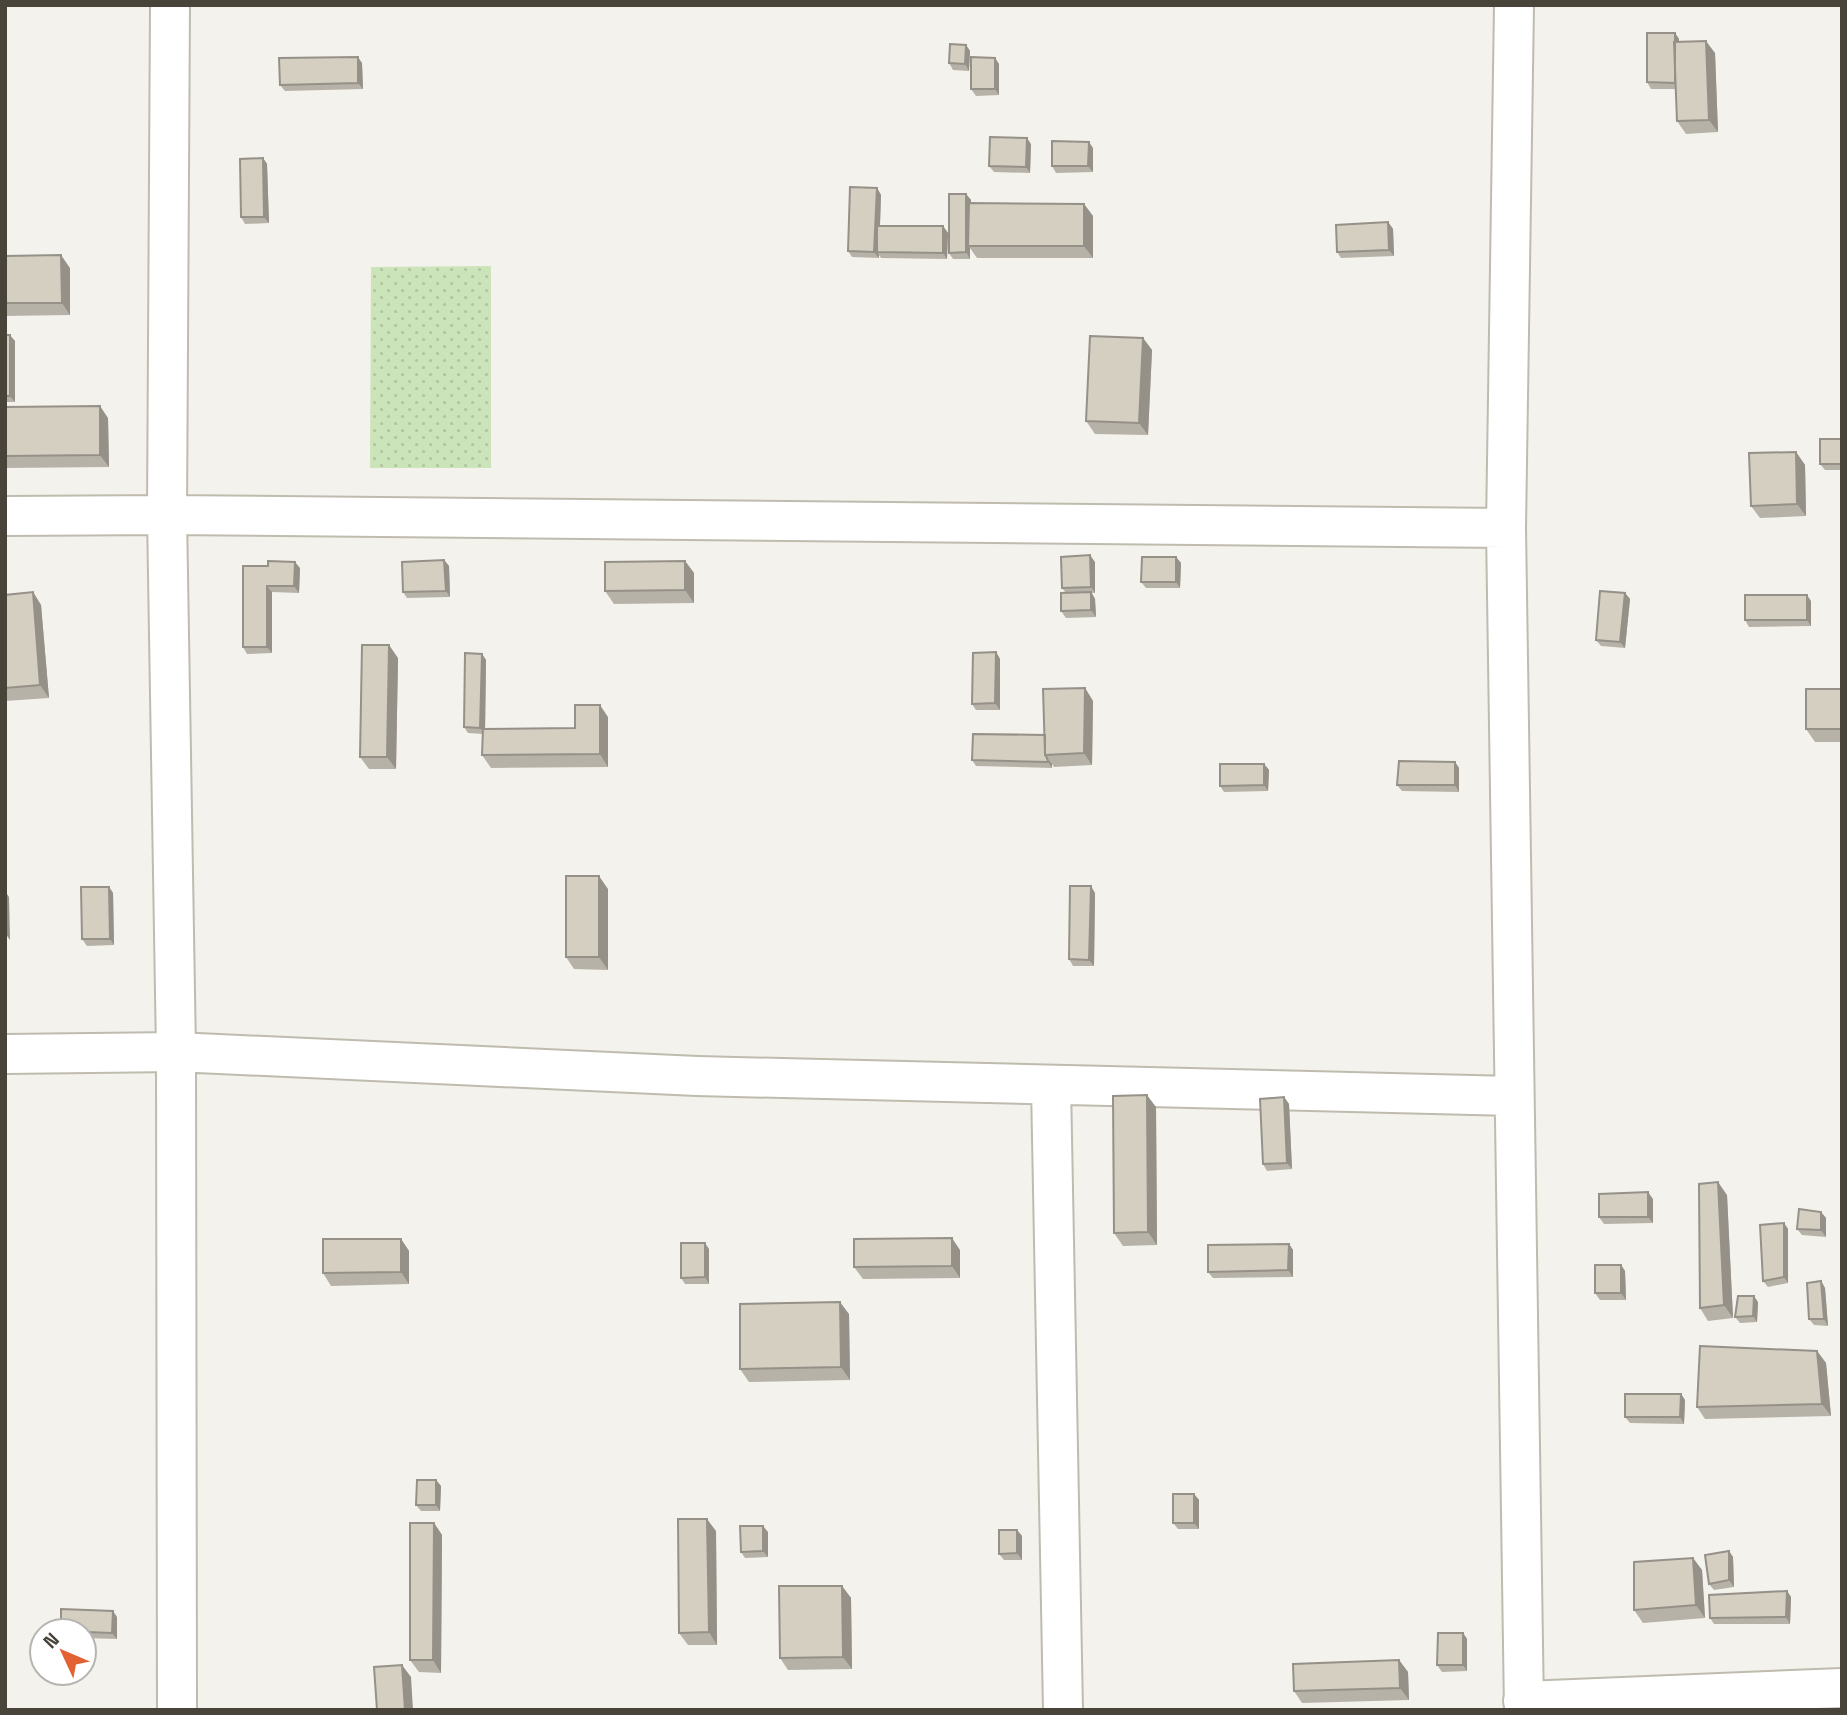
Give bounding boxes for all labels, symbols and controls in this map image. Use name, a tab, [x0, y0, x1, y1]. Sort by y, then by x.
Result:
north arrow	[28, 1617, 98, 1687]
text: N	[38, 1627, 65, 1654]

